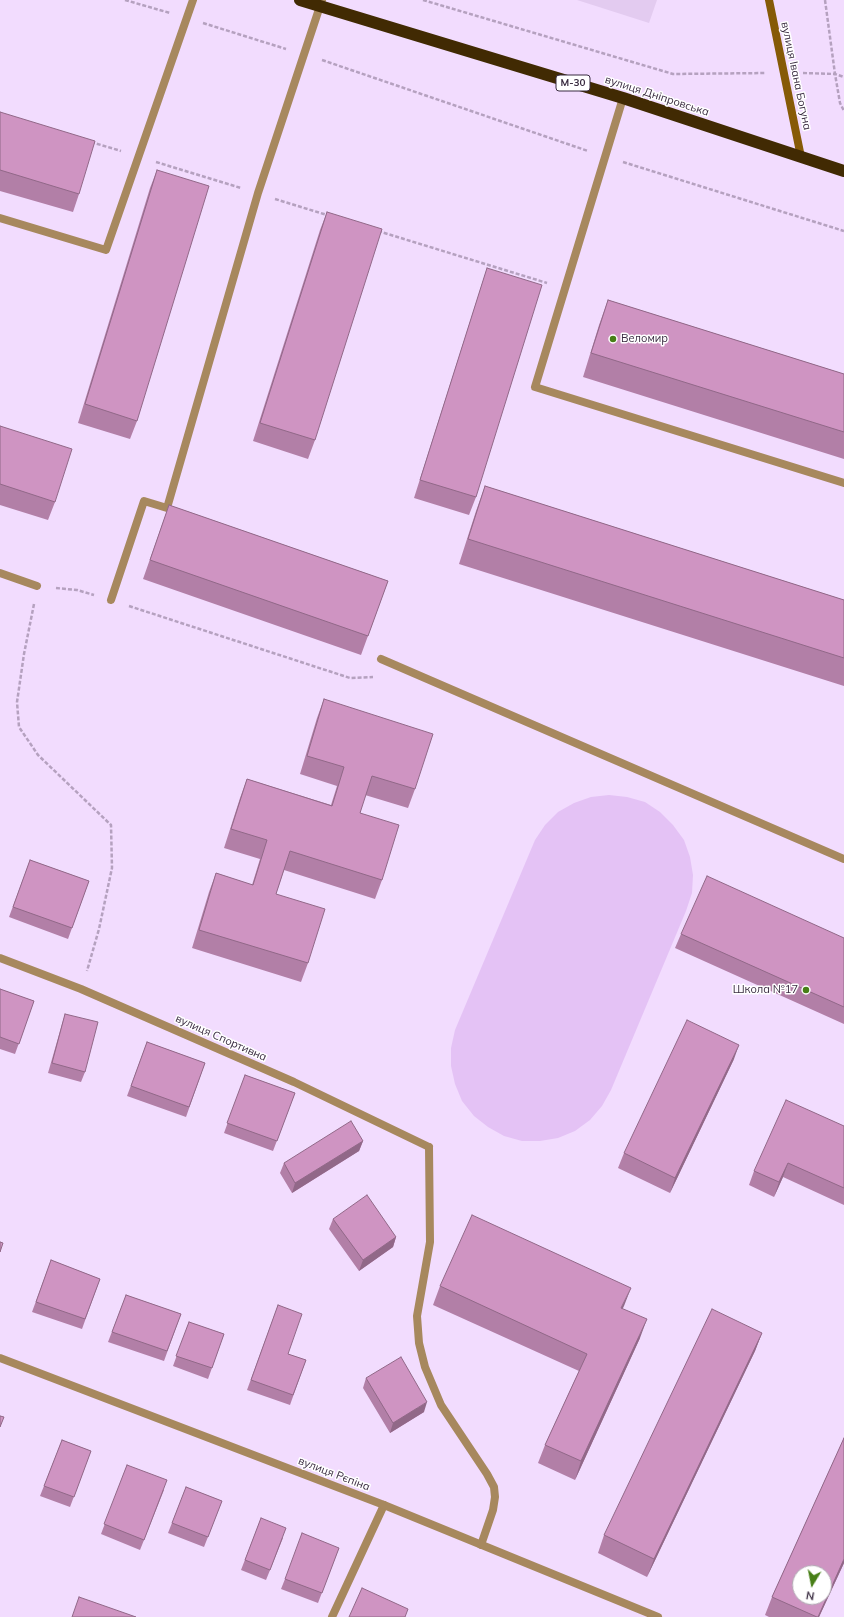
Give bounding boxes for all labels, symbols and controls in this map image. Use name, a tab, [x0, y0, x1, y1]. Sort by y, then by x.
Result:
street label: вулиця Івана Богуна	[778, 21, 814, 131]
street label: вулиця Дніпровська	[603, 73, 711, 119]
road number: М-30	[556, 75, 590, 91]
place label: Веломир	[621, 332, 668, 346]
marker: Веломир	[608, 334, 618, 344]
place label: Школа №17	[733, 983, 798, 997]
marker: Школа №17	[801, 985, 811, 995]
street label: вулиця Спортивна	[173, 1012, 269, 1064]
street label: вулиця Рєпіна	[296, 1454, 372, 1494]
north arrow	[792, 1565, 832, 1605]
text: N	[805, 1588, 815, 1603]

